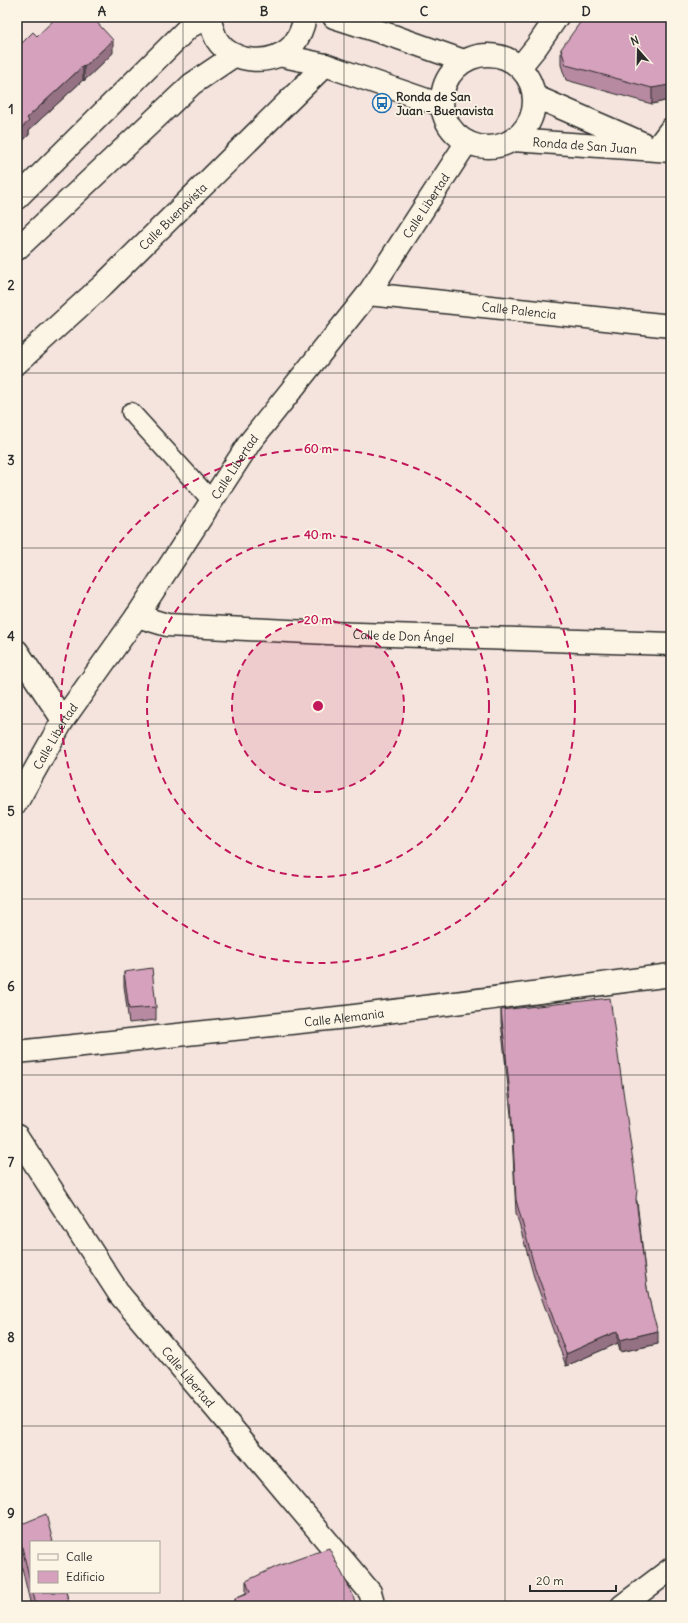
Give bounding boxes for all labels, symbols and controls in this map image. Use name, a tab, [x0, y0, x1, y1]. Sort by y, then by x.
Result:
text: A	[98, 3, 107, 20]
text: B	[260, 3, 269, 20]
text: C	[420, 3, 429, 20]
text: D	[581, 3, 591, 20]
north arrow	[618, 30, 658, 70]
text: N	[629, 33, 641, 48]
place label: Ronda de San Juan - Buenavista	[396, 89, 494, 118]
bus stop icon: Ronda de San Juan - Buenavista	[371, 92, 393, 114]
text: 1	[8, 101, 14, 118]
street label: Ronda de San Juan	[532, 134, 638, 156]
street label: Calle Libertad	[399, 170, 452, 241]
street label: Calle Buenavista	[135, 179, 210, 253]
text: 2	[7, 277, 15, 294]
street label: Calle Palencia	[481, 299, 557, 321]
street label: Calle Libertad	[208, 431, 261, 502]
text: 60 m	[304, 441, 333, 456]
text: 3	[7, 452, 15, 469]
text: 40 m	[304, 527, 333, 542]
text: 20 m	[304, 612, 332, 627]
street label: Calle de Don Ángel	[353, 626, 454, 645]
text: 4	[7, 628, 15, 645]
centre of rings	[311, 699, 325, 713]
street label: Calle Libertad	[29, 700, 80, 772]
text: 5	[7, 803, 15, 820]
text: 6	[7, 978, 15, 995]
street label: Calle Alemania	[303, 1005, 385, 1029]
text: 7	[8, 1154, 15, 1171]
text: 8	[7, 1329, 15, 1346]
street label: Calle Libertad	[159, 1343, 218, 1410]
text: 9	[7, 1505, 15, 1522]
legend	[30, 1541, 160, 1593]
text: Calle	[66, 1549, 93, 1564]
scale bar	[530, 1567, 616, 1593]
text: Edificio	[66, 1569, 105, 1584]
text: 20 m	[536, 1573, 564, 1588]

